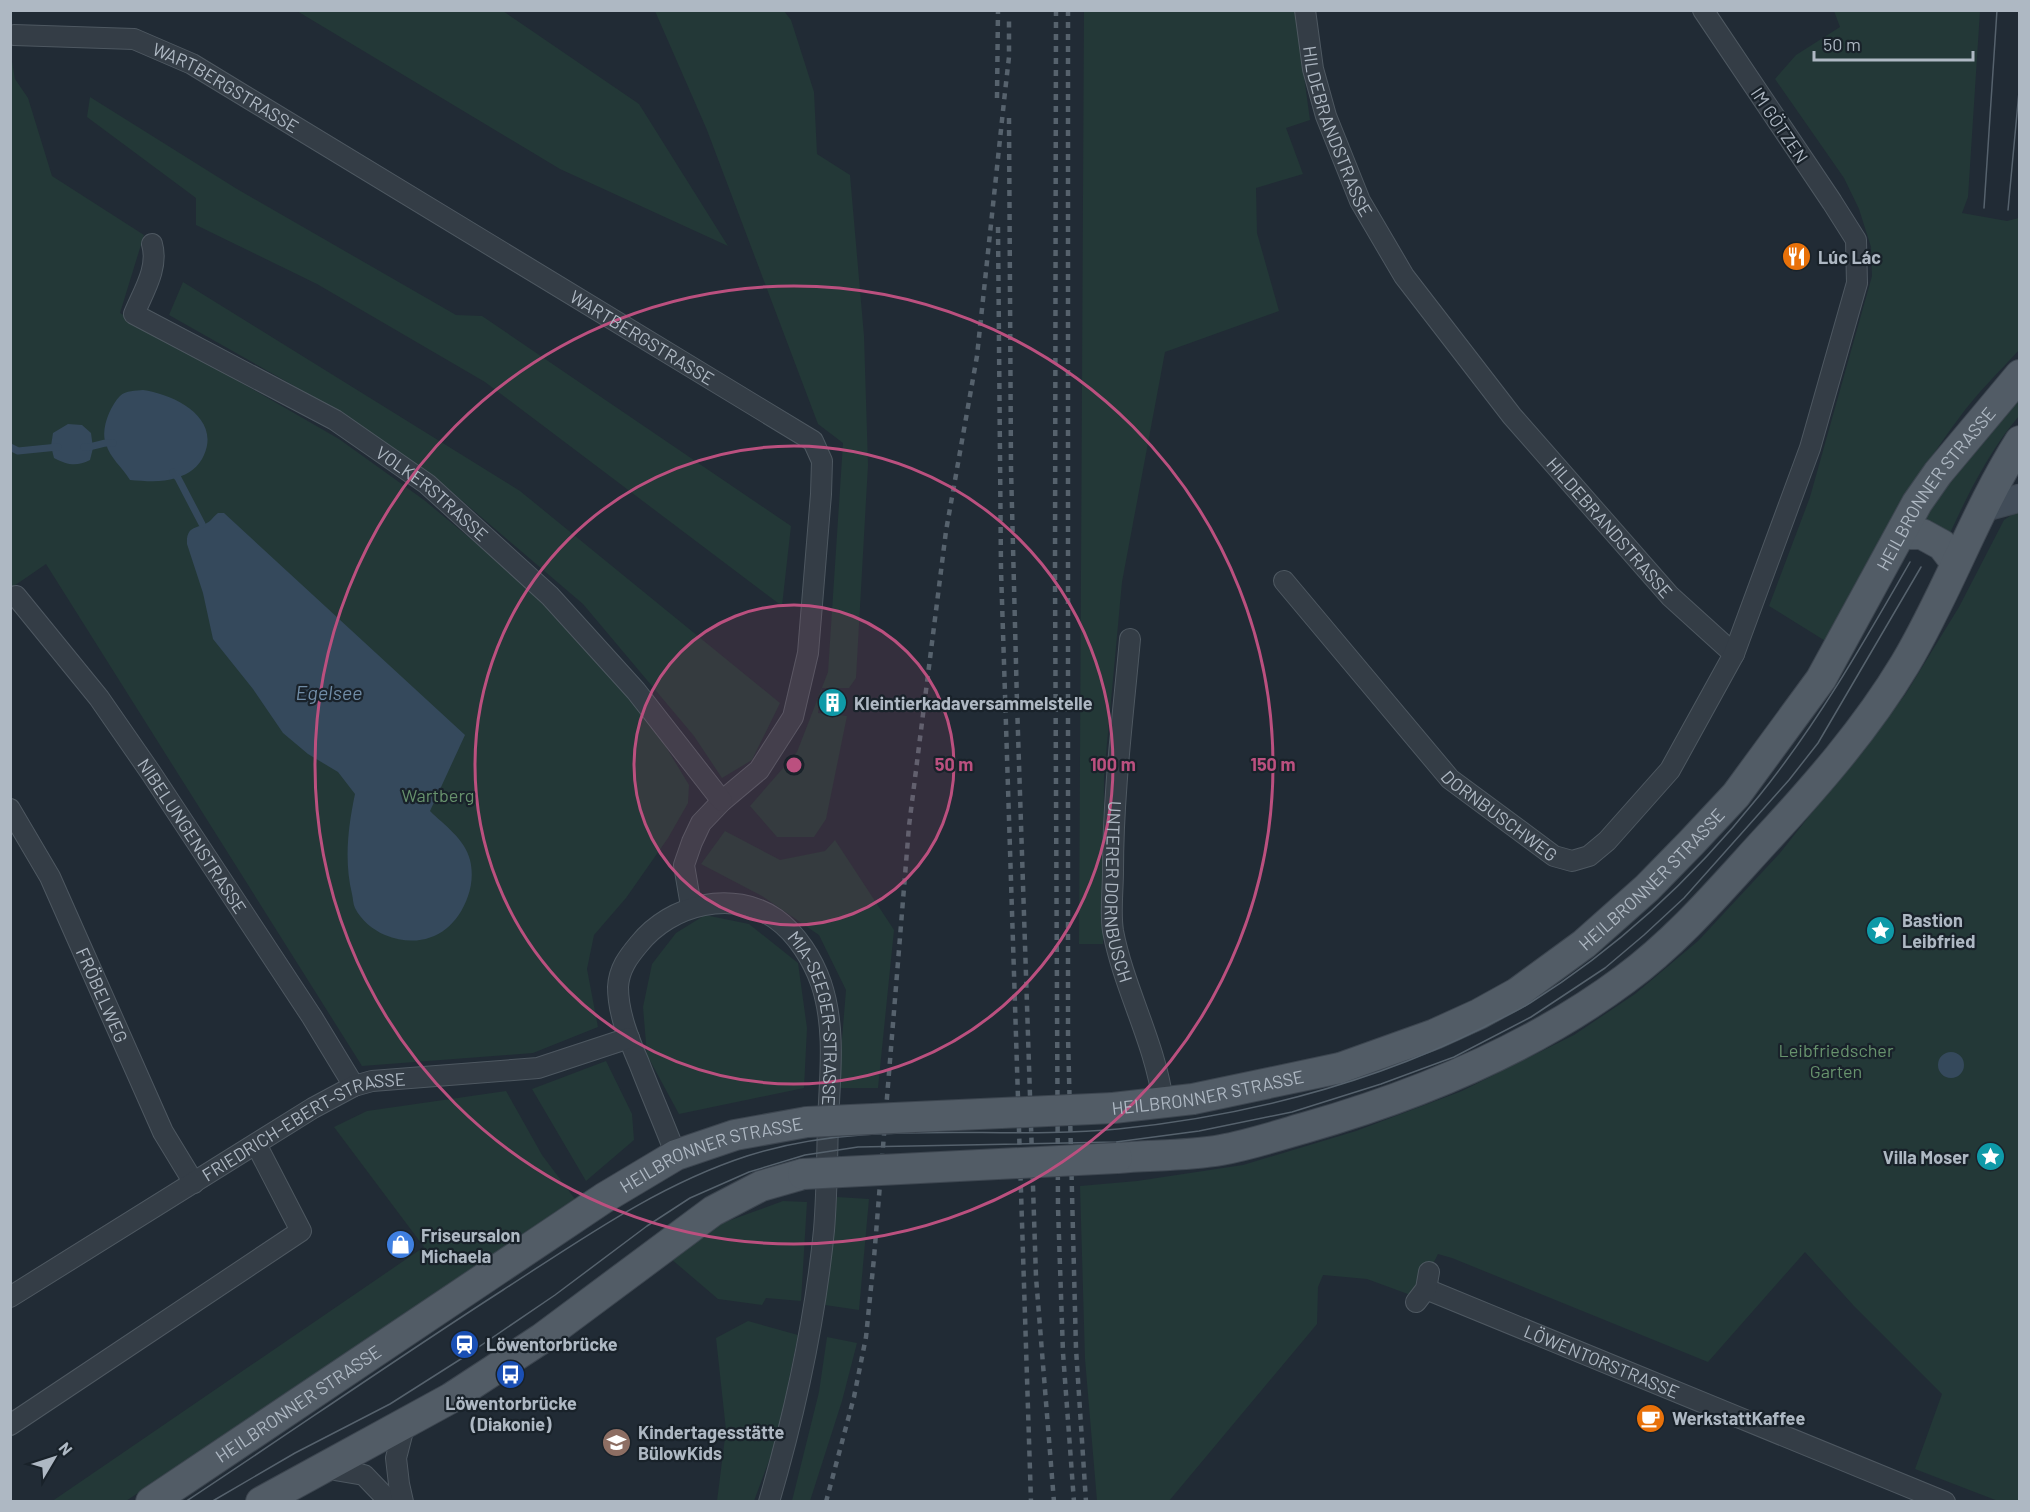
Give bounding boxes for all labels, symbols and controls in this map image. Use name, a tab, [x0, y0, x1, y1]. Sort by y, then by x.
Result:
scale bar	[1814, 24, 1973, 62]
text: 50 m	[1823, 33, 1861, 55]
street label: WARTBERGSTRASSE	[149, 37, 303, 137]
street label: HILDEBRANDSTRASSE	[1299, 44, 1378, 220]
street label: IM GÖTZEN	[1747, 83, 1813, 167]
restaurant icon: Lúc Lác	[1781, 241, 1813, 273]
place label: Lúc Lác	[1818, 246, 1881, 268]
street label: WARTBERGSTRASSE	[566, 285, 718, 390]
street label: HEILBRONNER STRASSE	[1871, 402, 2000, 574]
street label: VOLKERSTRASSE	[372, 441, 493, 545]
street label: HILDEBRANDSTRASSE	[1542, 453, 1678, 602]
water label: Egelsee	[296, 680, 362, 704]
building icon: Kleintierkadaversammelstelle	[817, 687, 849, 719]
place label: Kleintierkadaversammelstelle	[854, 692, 1093, 714]
text: 50 m	[935, 753, 973, 775]
text: 100 m	[1090, 753, 1136, 775]
text: 150 m	[1251, 753, 1295, 775]
street label: NIBELUNGENSTRASSE	[133, 754, 252, 918]
centre of rings	[784, 755, 804, 775]
street label: DORNBUSCHWEG	[1437, 766, 1562, 866]
park label: Wartberg	[402, 784, 474, 806]
street label: UNTERER DORNBUSCH	[1101, 800, 1137, 985]
street label: HEILBRONNER STRASSE	[1574, 804, 1729, 955]
place label: Bastion Leibfried	[1902, 909, 1975, 952]
place icon: Bastion Leibfried	[1865, 914, 1897, 946]
street label: MIA-SEEGER-STRASSE	[783, 926, 842, 1107]
street label: FRÖBELWEG	[72, 944, 133, 1046]
park label: Leibfriedscher Garten	[1779, 1039, 1894, 1082]
street label: HEILBRONNER STRASSE	[1110, 1065, 1306, 1119]
street label: FRIEDRICH-EBERT-STRASSE	[198, 1067, 406, 1186]
street label: HEILBRONNER STRASSE	[616, 1112, 805, 1197]
place icon: Villa Moser	[1974, 1141, 2006, 1173]
place label: Villa Moser	[1883, 1146, 1969, 1168]
place label: Friseursalon Michaela	[421, 1224, 520, 1267]
shop icon: Friseursalon Michaela	[384, 1229, 416, 1261]
street label: LÖWENTORSTRASSE	[1521, 1319, 1683, 1403]
station icon: Löwentorbrücke	[449, 1328, 481, 1360]
place label: Löwentorbrücke	[486, 1333, 618, 1355]
street label: HEILBRONNER STRASSE	[211, 1340, 385, 1467]
bus stop icon: Löwentorbrücke (Diakonie)	[495, 1358, 527, 1390]
place label: Löwentorbrücke (Diakonie)	[445, 1392, 577, 1435]
cafe icon: WerkstattKaffee	[1635, 1402, 1667, 1434]
place label: WerkstattKaffee	[1672, 1407, 1805, 1429]
place label: Kindertagesstätte BülowKids	[638, 1421, 785, 1464]
school or university icon: Kindertagesstätte BülowKids	[601, 1426, 633, 1458]
north arrow	[24, 1428, 84, 1488]
text: N	[55, 1438, 77, 1458]

